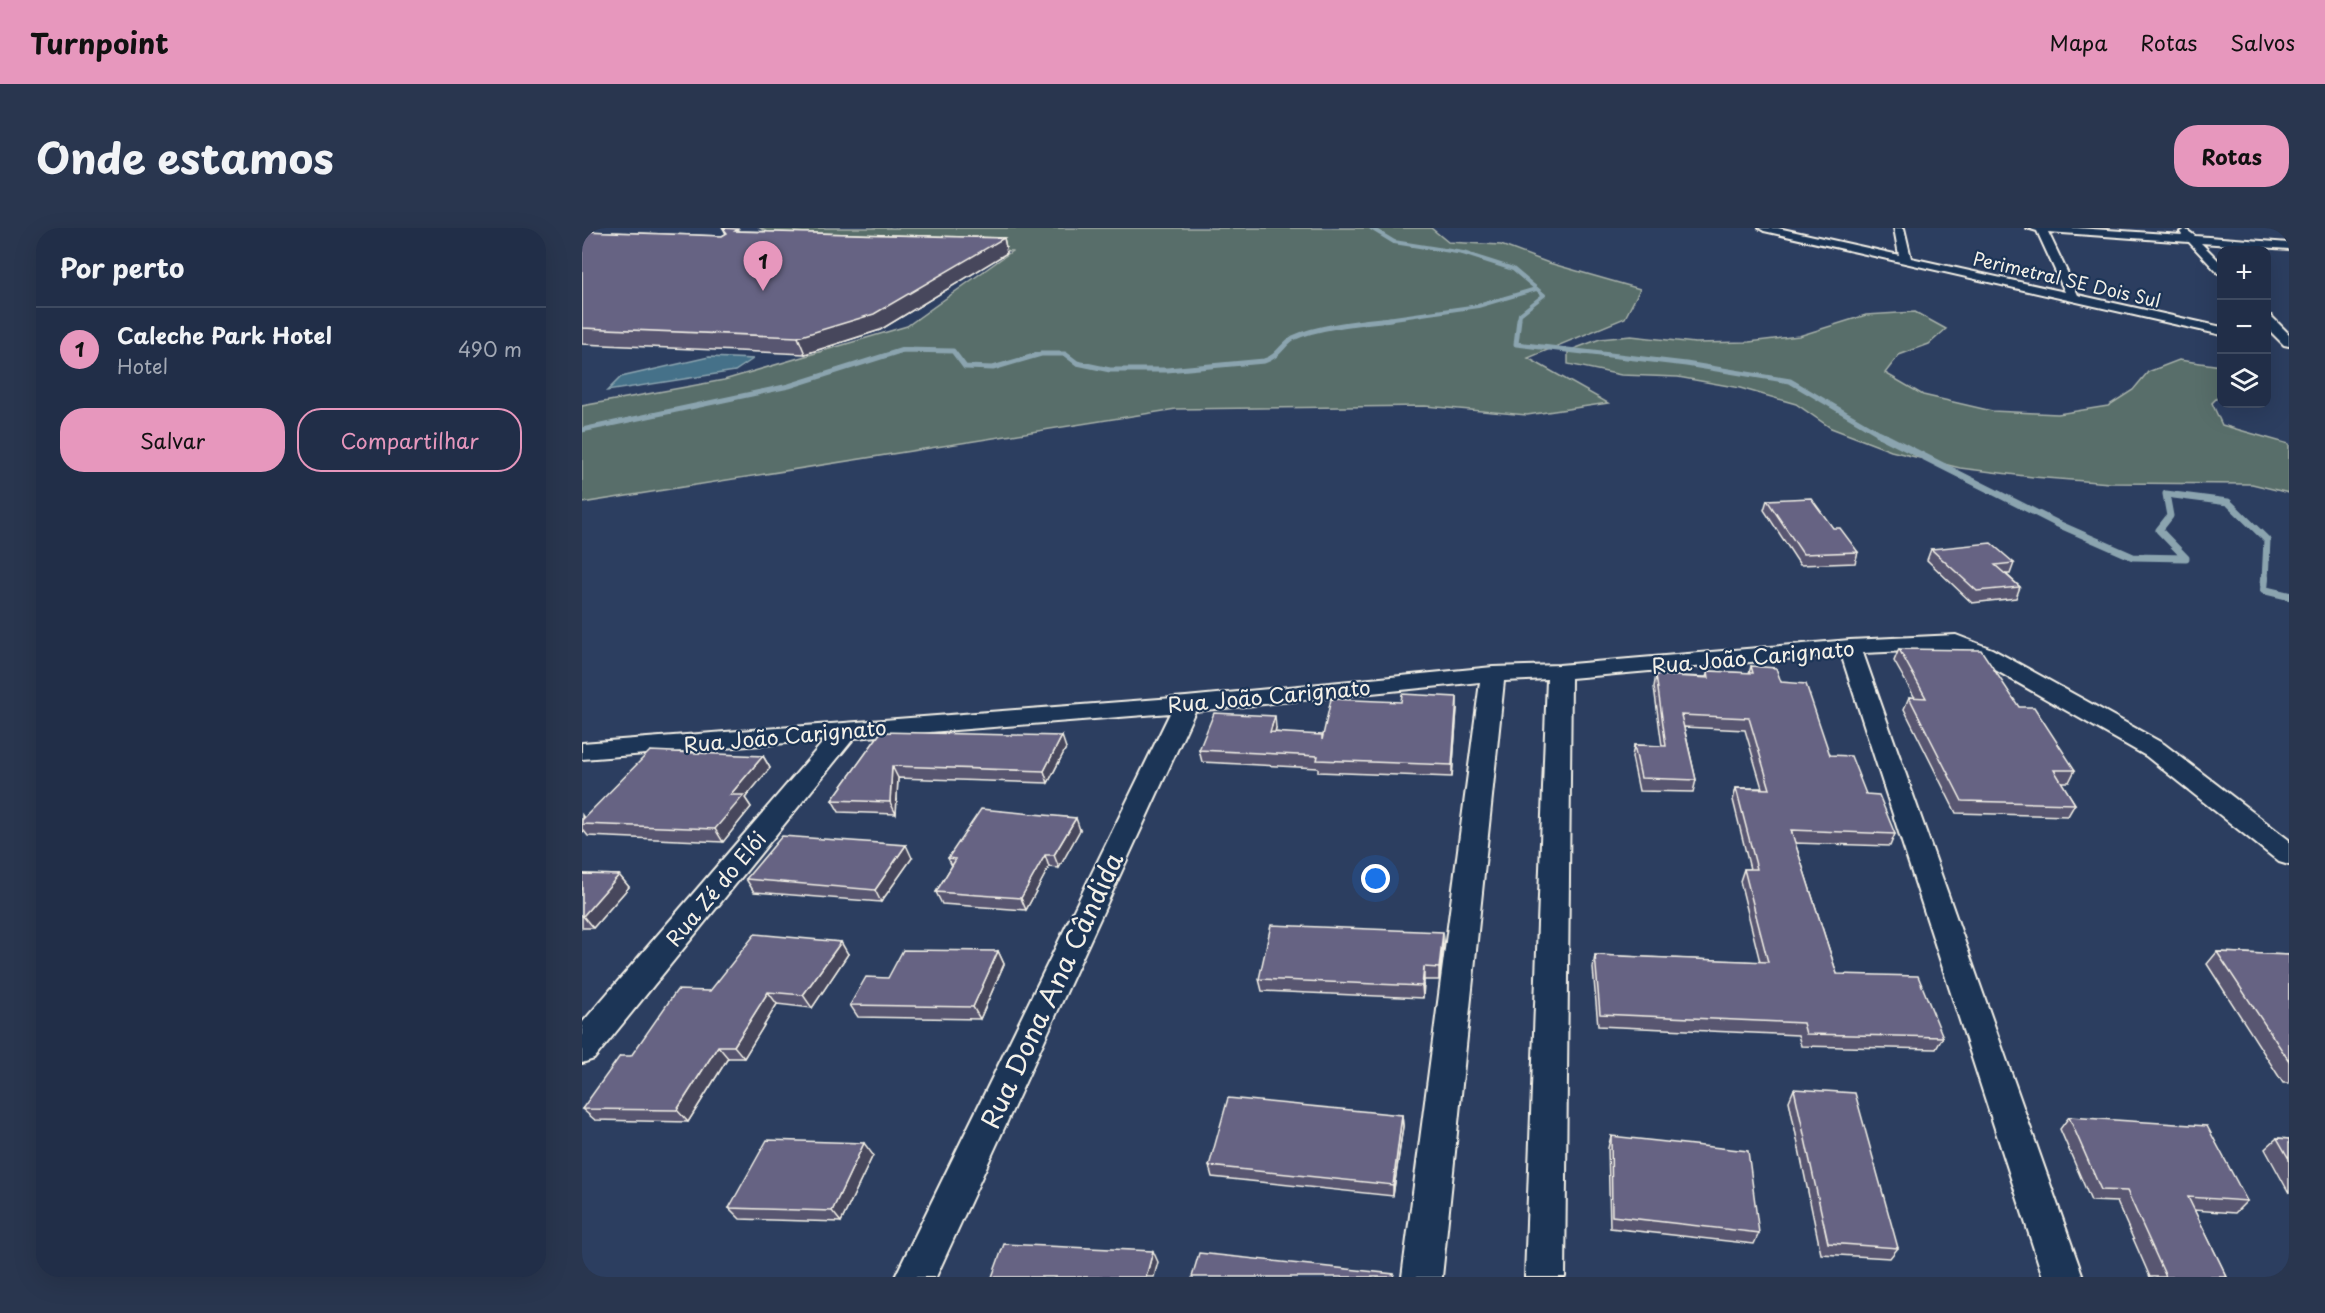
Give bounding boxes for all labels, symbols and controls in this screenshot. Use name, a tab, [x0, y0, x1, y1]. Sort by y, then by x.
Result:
text: Turnpoint	[30, 21, 169, 64]
text: Mapa	[2050, 26, 2107, 58]
text: Rotas	[2140, 26, 2197, 58]
text: Salvos	[2230, 26, 2295, 58]
text: Onde estamos	[36, 125, 334, 188]
button: Rotas	[2174, 125, 2289, 187]
pin: 1	[744, 242, 783, 291]
street label: Perimetral SE Dois Sul	[1971, 244, 2163, 314]
map controls	[2217, 246, 2271, 408]
button: +	[2217, 246, 2271, 300]
text: Por perto	[60, 248, 184, 287]
button: −	[2217, 300, 2271, 354]
text: Caleche Park Hotel	[117, 318, 332, 351]
text: 1	[75, 334, 84, 364]
text: 490 m	[458, 334, 522, 364]
text: Hotel	[117, 351, 168, 381]
button: layers	[2217, 354, 2271, 408]
button: Salvar	[60, 408, 285, 472]
button: Compartilhar	[297, 408, 522, 472]
street label: Rua João Carignato	[1650, 631, 1856, 681]
street label: Rua João Carignato	[1166, 670, 1372, 720]
street label: Rua João Carignato	[682, 710, 888, 760]
street label: Rua Zé do Elói	[657, 823, 773, 953]
street label: Rua Dona Ana Cândida	[970, 845, 1133, 1135]
your location	[1361, 864, 1390, 893]

